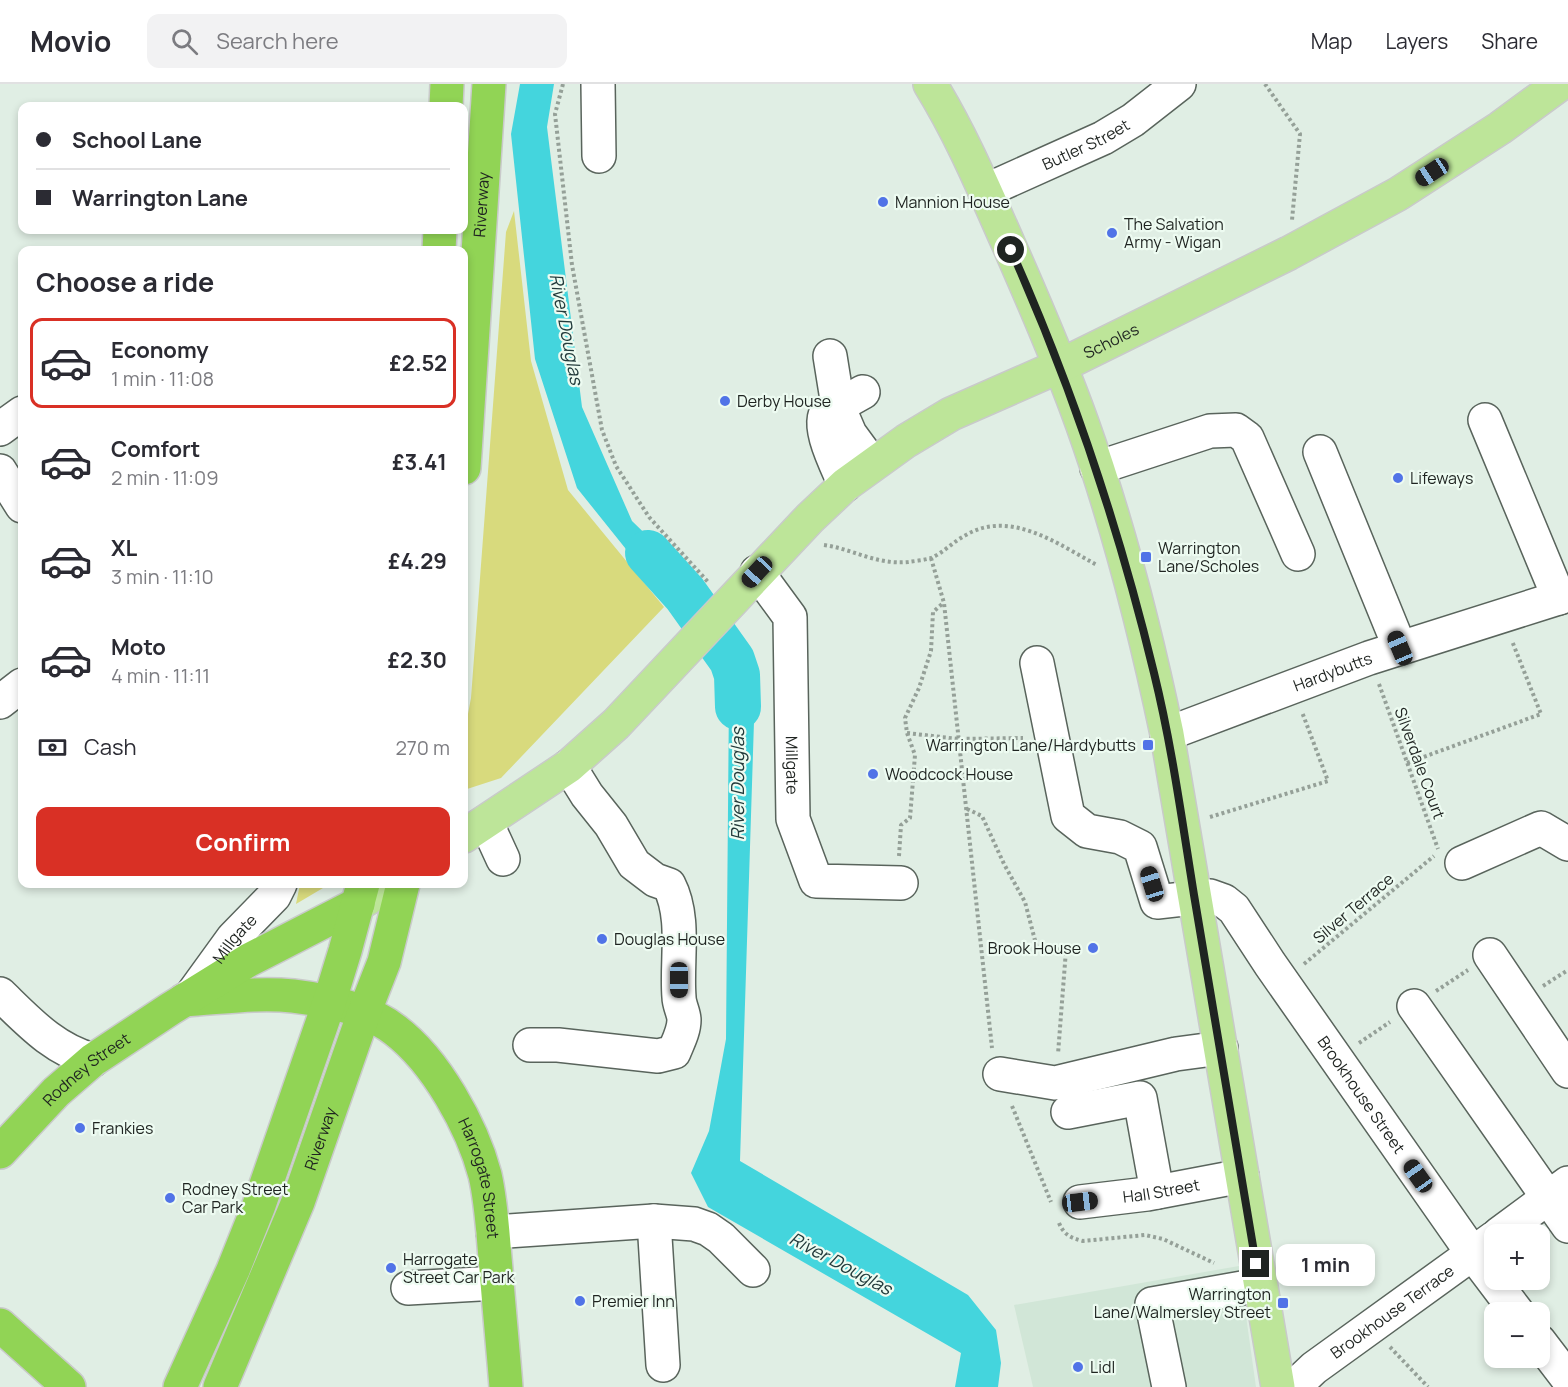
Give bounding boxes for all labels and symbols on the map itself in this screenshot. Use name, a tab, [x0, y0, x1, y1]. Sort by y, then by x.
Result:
street label: Butler Street	[1038, 114, 1134, 175]
car	[1412, 155, 1452, 189]
street label: Riverway	[468, 171, 494, 238]
place label: Mannion House	[895, 191, 1010, 213]
marker: Mannion House	[876, 195, 890, 209]
place label: The Salvation Army - Wigan	[1124, 213, 1224, 253]
marker: The Salvation Army - Wigan	[1105, 226, 1119, 240]
route start	[997, 236, 1024, 263]
water label: River Douglas	[544, 271, 590, 388]
street label: Scholes	[1080, 318, 1142, 364]
place label: Derby House	[737, 390, 831, 412]
marker: Derby House	[718, 394, 732, 408]
place label: Lifeways	[1410, 467, 1473, 489]
marker: Lifeways	[1391, 471, 1405, 485]
place label: Warrington Lane/Scholes	[1158, 537, 1259, 577]
marker: Warrington Lane/Scholes	[1139, 550, 1153, 564]
car	[738, 553, 776, 591]
car	[1385, 628, 1415, 668]
street label: Hardybutts	[1290, 647, 1375, 697]
street label: Silverdale Court	[1390, 704, 1450, 822]
water label: River Douglas	[725, 726, 749, 840]
place label: Warrington Lane/Hardybutts	[926, 734, 1136, 756]
street label: Millgate	[781, 736, 804, 795]
marker: Warrington Lane/Hardybutts	[1141, 738, 1155, 752]
place label: Woodcock House	[885, 763, 1013, 785]
marker: Woodcock House	[866, 767, 880, 781]
car	[1138, 864, 1166, 904]
street label: Silver Terrace	[1308, 868, 1398, 948]
street label: Millgate	[207, 909, 262, 968]
place label: Douglas House	[614, 928, 725, 950]
marker: Douglas House	[595, 932, 609, 946]
place label: Brook House	[988, 937, 1081, 959]
marker: Brook House	[1086, 941, 1100, 955]
car	[670, 962, 688, 998]
street label: Rodney Street	[38, 1028, 134, 1111]
street label: Brookhouse Street	[1313, 1031, 1410, 1158]
street label: Riverway	[299, 1103, 342, 1173]
street label: Harrogate Street	[453, 1114, 504, 1240]
place label: Frankies	[92, 1117, 153, 1139]
marker: Frankies	[73, 1121, 87, 1135]
car	[1400, 1156, 1436, 1196]
street label: Hall Street	[1122, 1173, 1201, 1208]
place label: Rodney Street Car Park	[182, 1178, 288, 1218]
marker: Rodney Street Car Park	[163, 1191, 177, 1205]
car	[1061, 1191, 1099, 1213]
water label: River Douglas	[786, 1226, 898, 1301]
callout: 1 min	[1277, 1243, 1376, 1285]
place label: Harrogate Street Car Park	[403, 1248, 515, 1288]
route end	[1242, 1250, 1269, 1277]
street label: Brookhouse Terrace	[1326, 1259, 1458, 1364]
marker: Harrogate Street Car Park	[384, 1261, 398, 1275]
place label: Warrington Lane/Walmersley Street	[1094, 1283, 1271, 1323]
place label: Premier Inn	[592, 1290, 675, 1312]
marker: Premier Inn	[573, 1294, 587, 1308]
marker: Warrington Lane/Walmersley Street	[1276, 1296, 1290, 1310]
place label: Lidl	[1090, 1356, 1115, 1378]
marker: Lidl	[1071, 1360, 1085, 1374]

